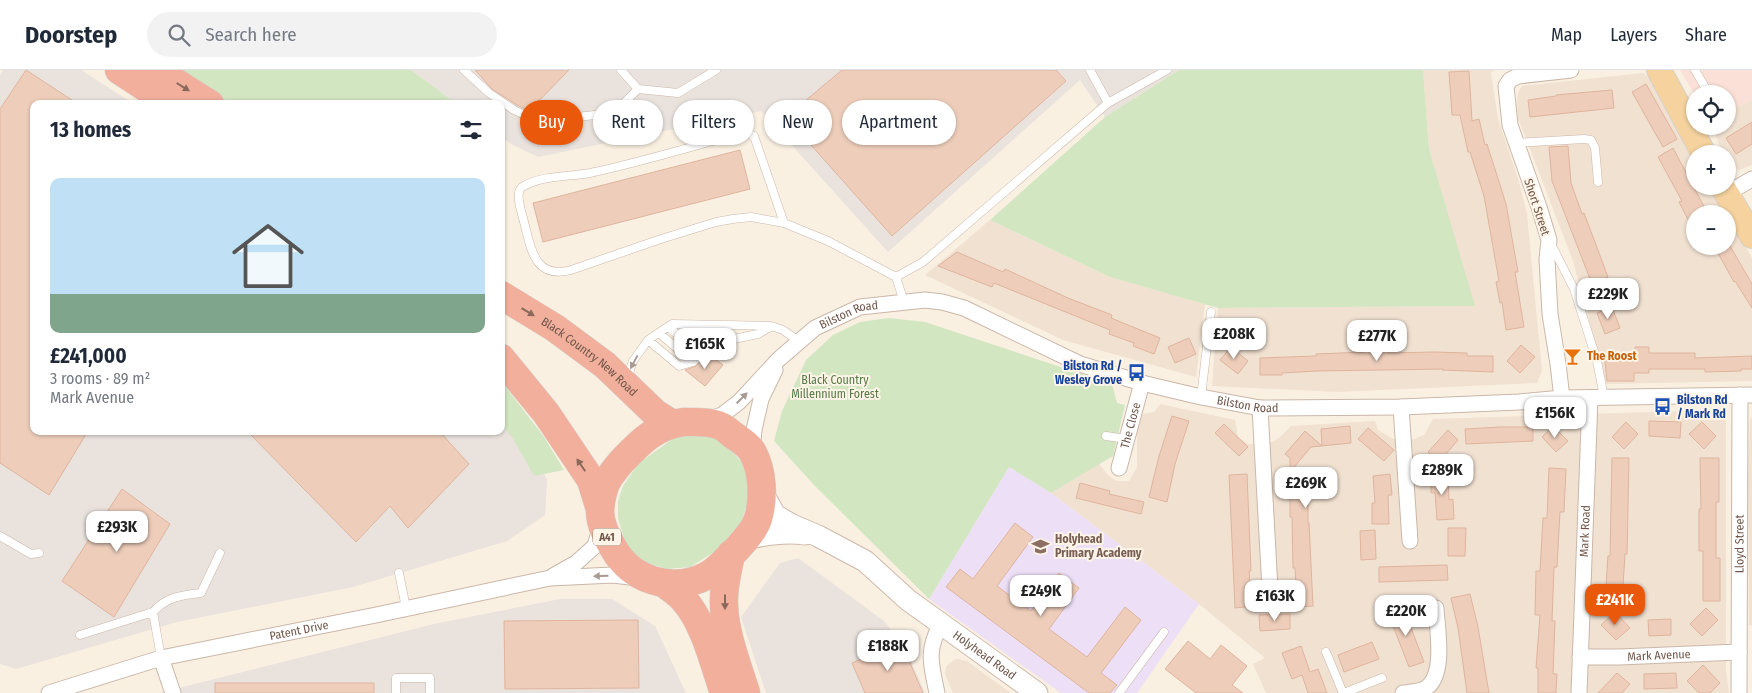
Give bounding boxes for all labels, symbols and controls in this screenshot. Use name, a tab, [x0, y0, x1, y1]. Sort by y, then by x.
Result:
search box	[147, 12, 497, 57]
text: Doorstep	[25, 21, 117, 49]
icon: search	[165, 21, 193, 49]
text: Search here	[205, 23, 297, 46]
text: Map	[1551, 24, 1582, 46]
text: Layers	[1610, 24, 1657, 46]
text: Share	[1685, 24, 1727, 46]
one-way arrow	[176, 82, 189, 92]
map controls	[1686, 85, 1736, 255]
button: locate	[1686, 85, 1736, 135]
chip: Buy	[520, 100, 583, 145]
chip: Rent	[593, 100, 663, 145]
chip: Filters	[673, 100, 754, 145]
chip: New	[764, 100, 832, 145]
chip: Apartment	[842, 100, 956, 145]
icon: filters	[457, 116, 485, 144]
text: 13 homes	[50, 117, 131, 143]
button: +	[1686, 145, 1736, 195]
street label: Short Street	[1521, 177, 1553, 237]
button: −	[1686, 205, 1736, 255]
icon: home	[223, 211, 313, 301]
pin: £229K	[1573, 278, 1643, 320]
text: £229K	[1588, 284, 1628, 303]
street label: Bilston Road	[817, 298, 879, 332]
one-way arrow	[521, 307, 535, 316]
street label: Black Country New Road	[539, 314, 640, 399]
pin: £208K	[1199, 318, 1269, 360]
pin: £277K	[1342, 320, 1412, 362]
text: £208K	[1213, 324, 1255, 343]
text: £277K	[1358, 326, 1396, 345]
pin: £165K	[670, 328, 740, 370]
text: £165K	[685, 334, 725, 353]
text: £241,000	[50, 343, 127, 369]
bar icon: The Roost	[1563, 346, 1583, 366]
place label: The Roost	[1587, 349, 1637, 363]
one-way arrow	[630, 354, 638, 369]
place label: Bilston Rd / Wesley Grove	[1055, 359, 1122, 387]
bus stop icon: Bilston Rd / Wesley Grove	[1126, 363, 1146, 383]
text: 3 rooms · 89 m²	[50, 369, 150, 388]
park label: Black Country Millennium Forest	[791, 373, 879, 401]
text: Mark Avenue	[50, 388, 134, 407]
one-way arrow	[736, 393, 748, 405]
street label: Bilston Road	[1216, 393, 1278, 415]
place label: Bilston Rd / Mark Rd	[1677, 393, 1728, 421]
pin: £156K	[1520, 396, 1590, 439]
bus stop icon: Bilston Rd / Mark Rd	[1653, 397, 1673, 417]
street label: The Close	[1118, 401, 1143, 450]
text: £156K	[1535, 403, 1575, 422]
pin: £289K	[1407, 454, 1477, 496]
one-way arrow	[576, 458, 586, 472]
text: £289K	[1421, 460, 1463, 479]
pin: £269K	[1271, 466, 1341, 509]
text: £269K	[1286, 473, 1327, 492]
street label: Mark Road	[1577, 505, 1593, 557]
pin: £293K	[82, 510, 152, 553]
street label: Lloyd Street	[1732, 515, 1747, 573]
text: £293K	[97, 517, 137, 536]
road number: A41	[593, 528, 621, 546]
place label: Holyhead Primary Academy	[1055, 532, 1142, 560]
school or university icon: Holyhead Primary Academy	[1031, 536, 1051, 556]
one-way arrow	[593, 572, 609, 580]
pin: £249K	[1006, 574, 1076, 617]
pin: £163K	[1240, 580, 1310, 622]
text: £249K	[1021, 581, 1061, 600]
pin: £241K	[1580, 584, 1650, 626]
text: £163K	[1255, 586, 1295, 605]
text: £241K	[1596, 590, 1634, 609]
pin: £220K	[1371, 594, 1441, 637]
one-way arrow	[721, 595, 729, 611]
text: £220K	[1386, 601, 1426, 620]
street label: Patent Drive	[268, 618, 330, 643]
street label: Holyhead Road	[950, 628, 1019, 683]
pin: £188K	[853, 630, 923, 672]
text: £188K	[868, 636, 908, 655]
street label: Mark Avenue	[1627, 647, 1691, 664]

